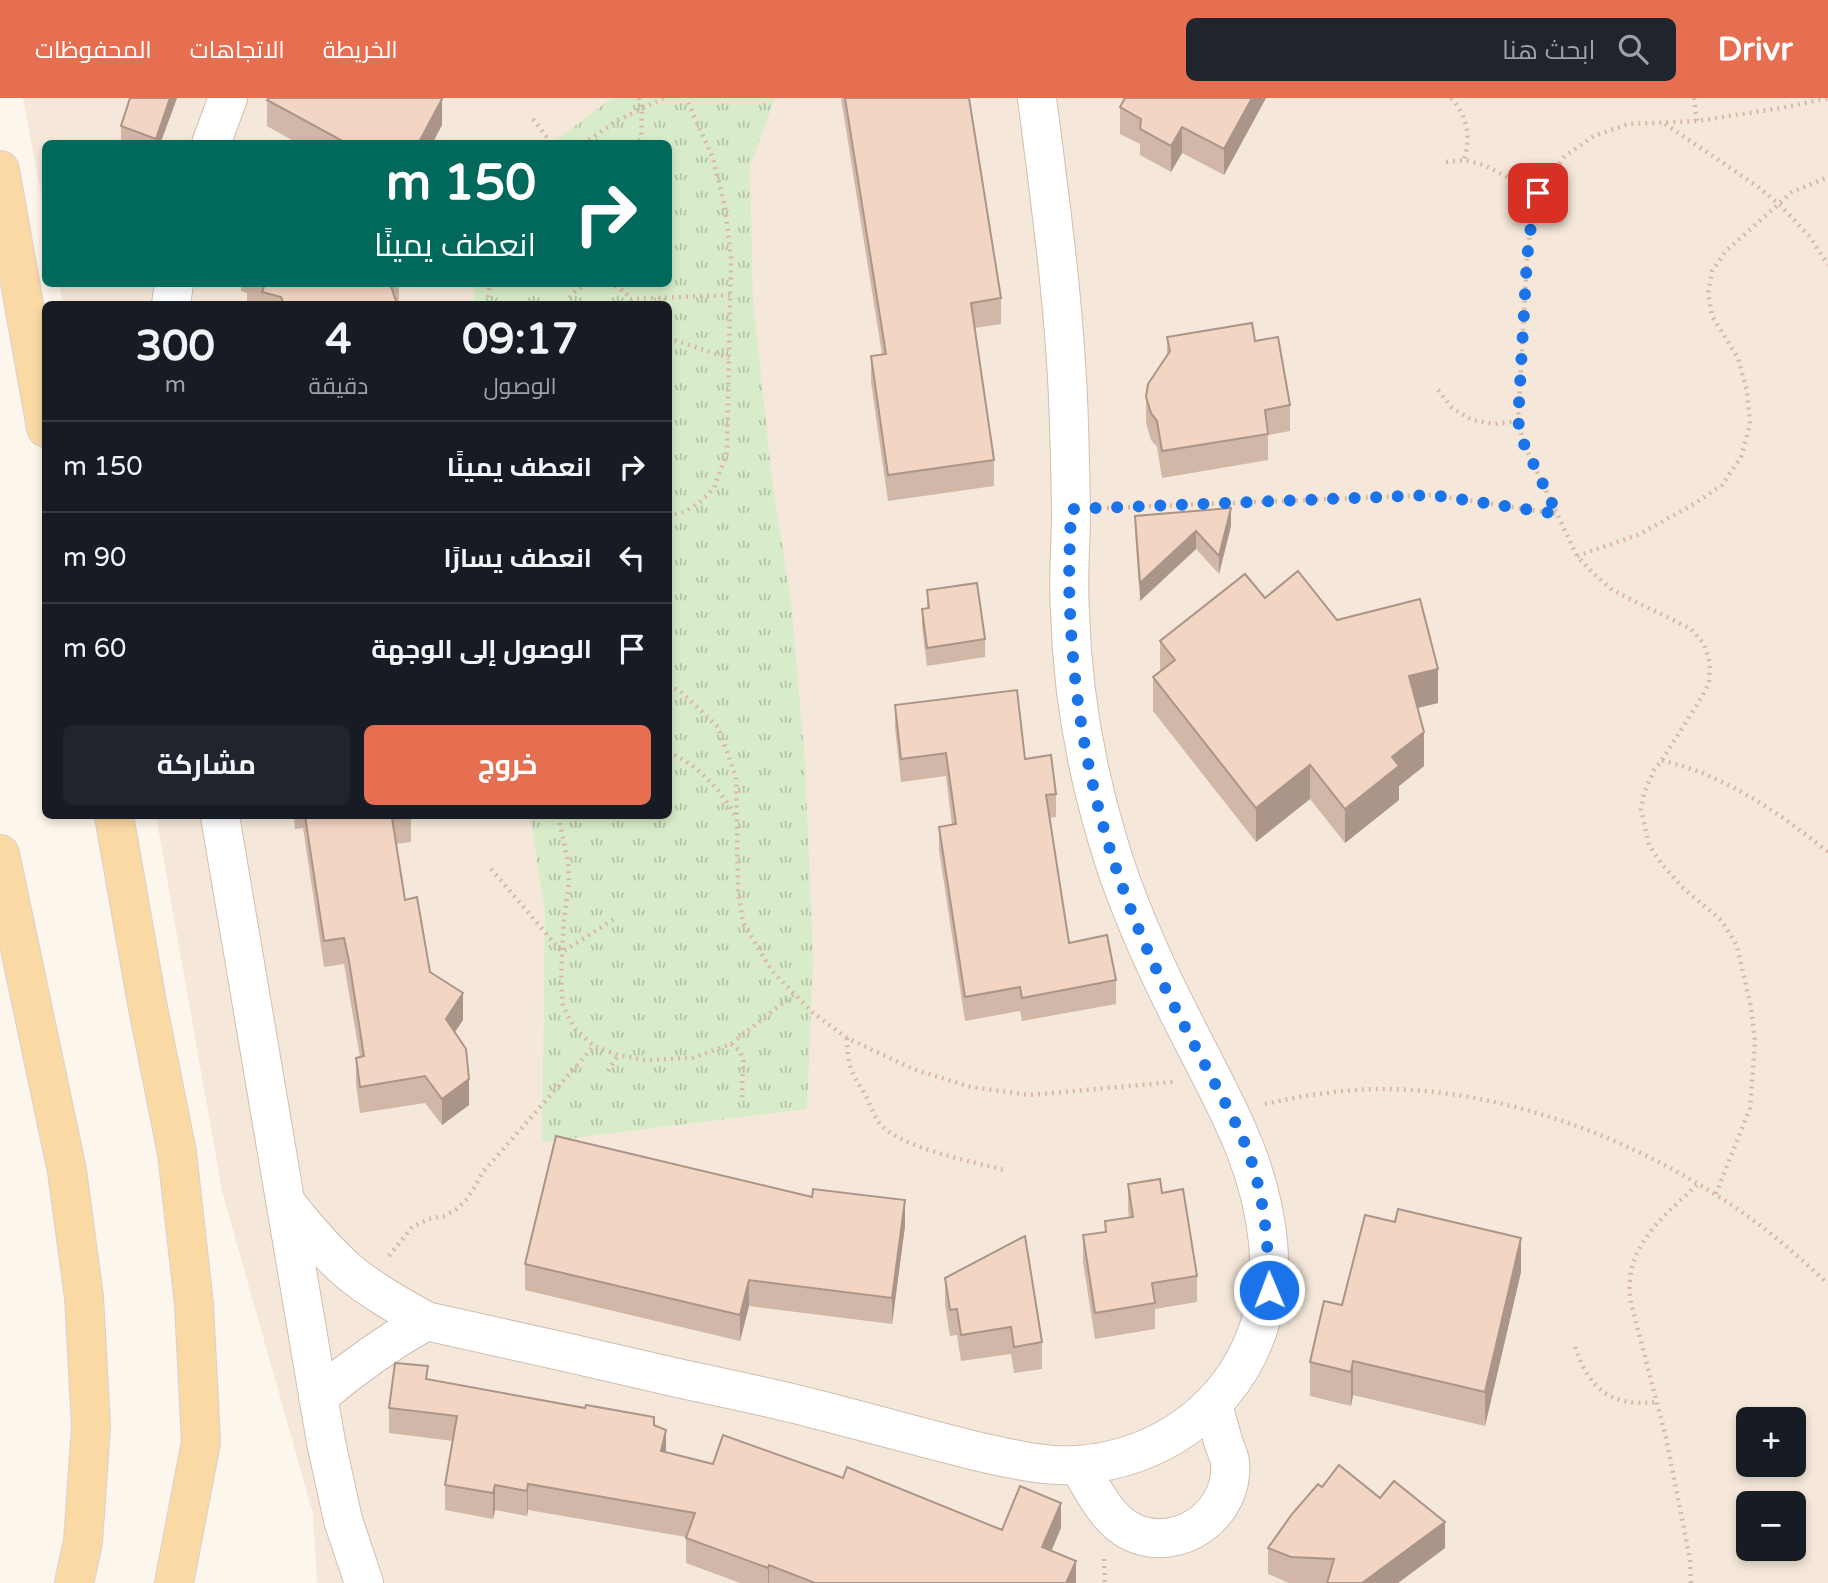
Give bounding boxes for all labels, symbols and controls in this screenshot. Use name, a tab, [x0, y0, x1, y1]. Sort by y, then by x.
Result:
search box	[1186, 18, 1676, 81]
icon: search	[1614, 30, 1652, 68]
text: Drivr	[1718, 30, 1793, 69]
text: ابحث هنا	[1502, 35, 1596, 66]
text: المحفوظات	[35, 36, 152, 65]
text: الاتجاهات	[190, 36, 285, 65]
text: الخريطة	[323, 36, 398, 65]
text: 150 m	[386, 154, 536, 213]
pin	[1508, 163, 1568, 223]
icon: right	[560, 168, 651, 259]
icon: arrive	[1519, 174, 1557, 212]
text: انعطف يمينًا	[374, 227, 536, 265]
text: 4	[325, 314, 352, 365]
text: 09:17	[462, 314, 578, 365]
text: 300	[136, 321, 215, 372]
text: m	[165, 371, 186, 399]
text: دقيقة	[308, 373, 368, 401]
text: الوصول	[484, 373, 557, 401]
icon: right	[613, 448, 651, 486]
text: 150 m	[63, 451, 143, 482]
text: انعطف يمينًا	[447, 452, 592, 483]
icon: left	[613, 539, 651, 577]
text: 90 m	[63, 542, 126, 573]
text: انعطف يسارًا	[443, 543, 592, 574]
icon: arrive	[613, 630, 651, 668]
text: 60 m	[63, 633, 126, 664]
text: الوصول إلى الوجهة	[371, 634, 592, 665]
button: مشاركة	[63, 725, 350, 805]
button: خروج	[364, 725, 651, 805]
position arrow	[1232, 1253, 1306, 1327]
map controls	[1736, 1407, 1806, 1561]
button: +	[1736, 1407, 1806, 1477]
button: −	[1736, 1491, 1806, 1561]

